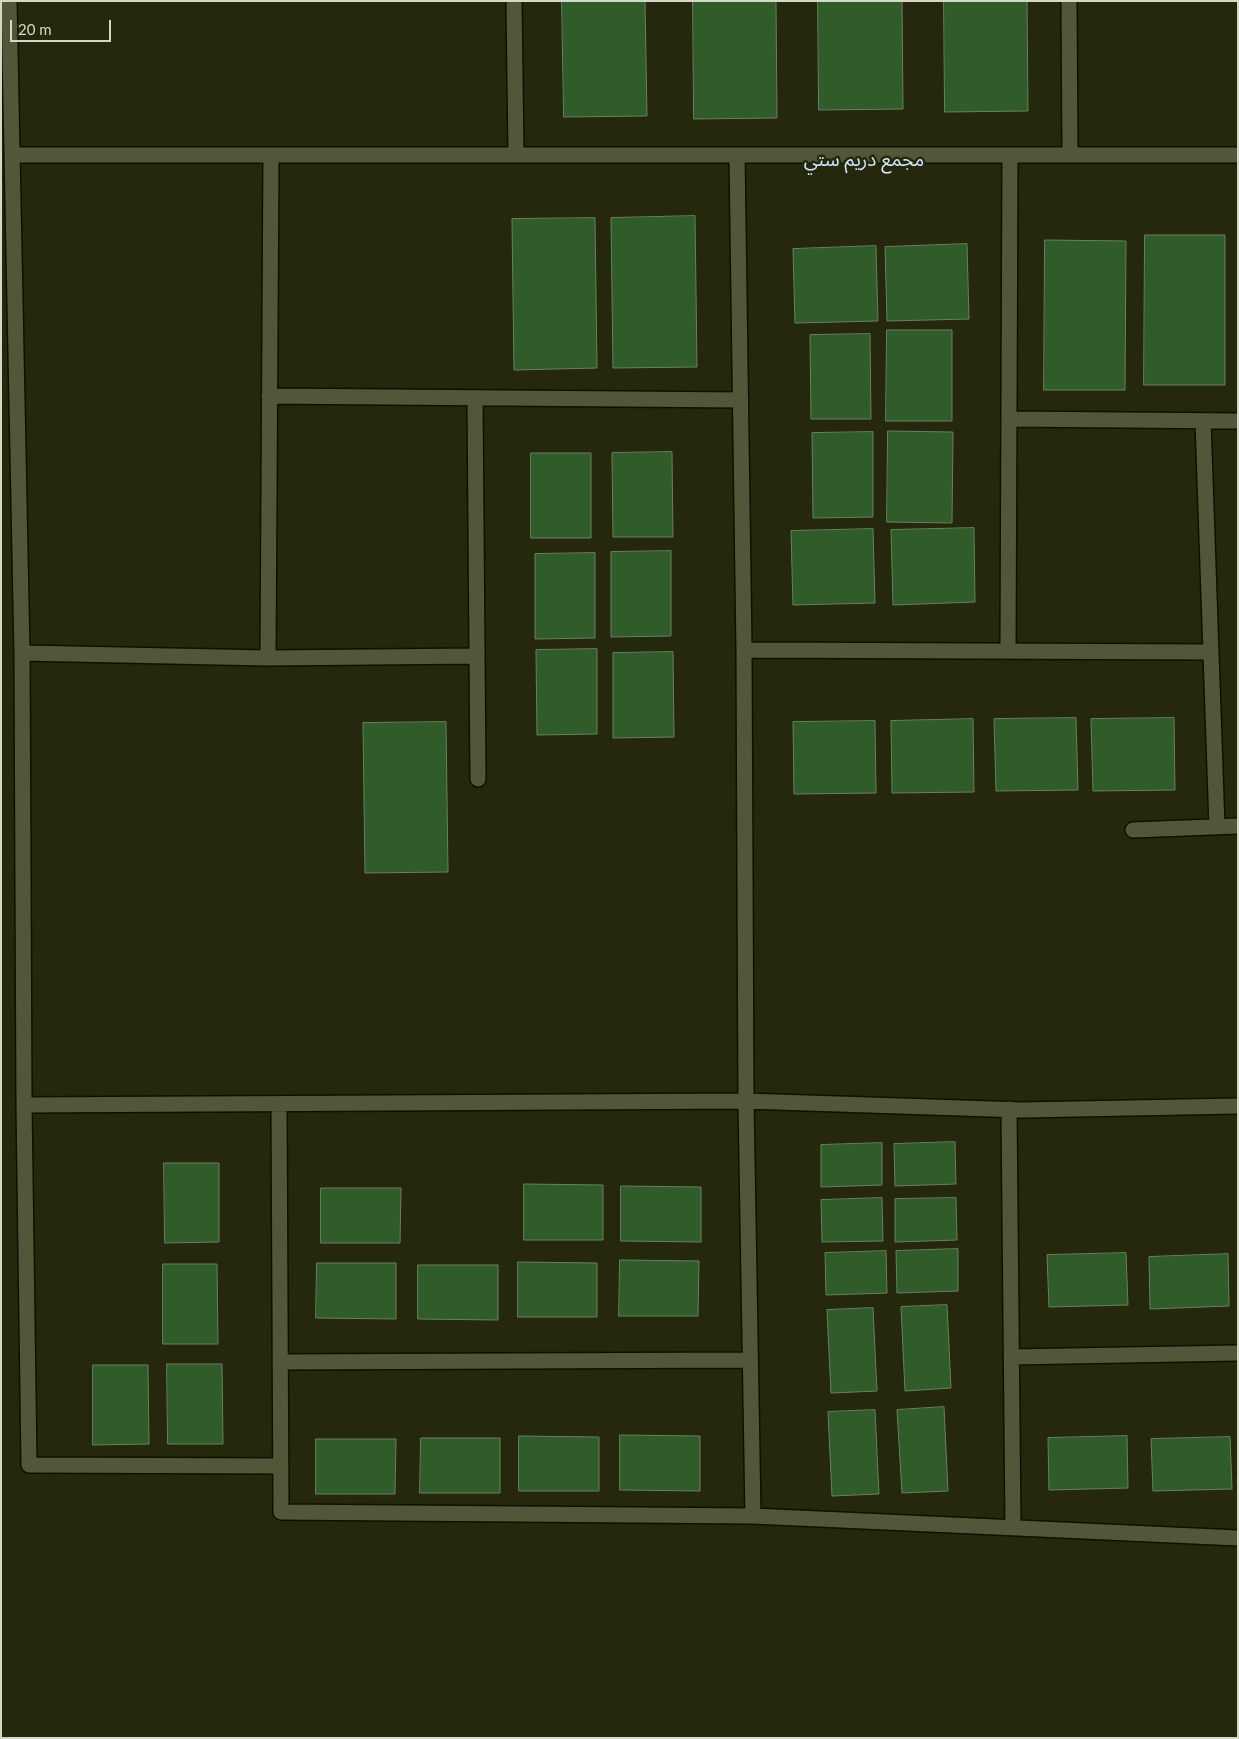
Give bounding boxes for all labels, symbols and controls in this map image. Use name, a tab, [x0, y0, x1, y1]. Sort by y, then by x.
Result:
scale bar	[12, 10, 114, 42]
text: 20 m	[18, 20, 52, 38]
district label: مجمع دريم ستي	[804, 149, 924, 171]

